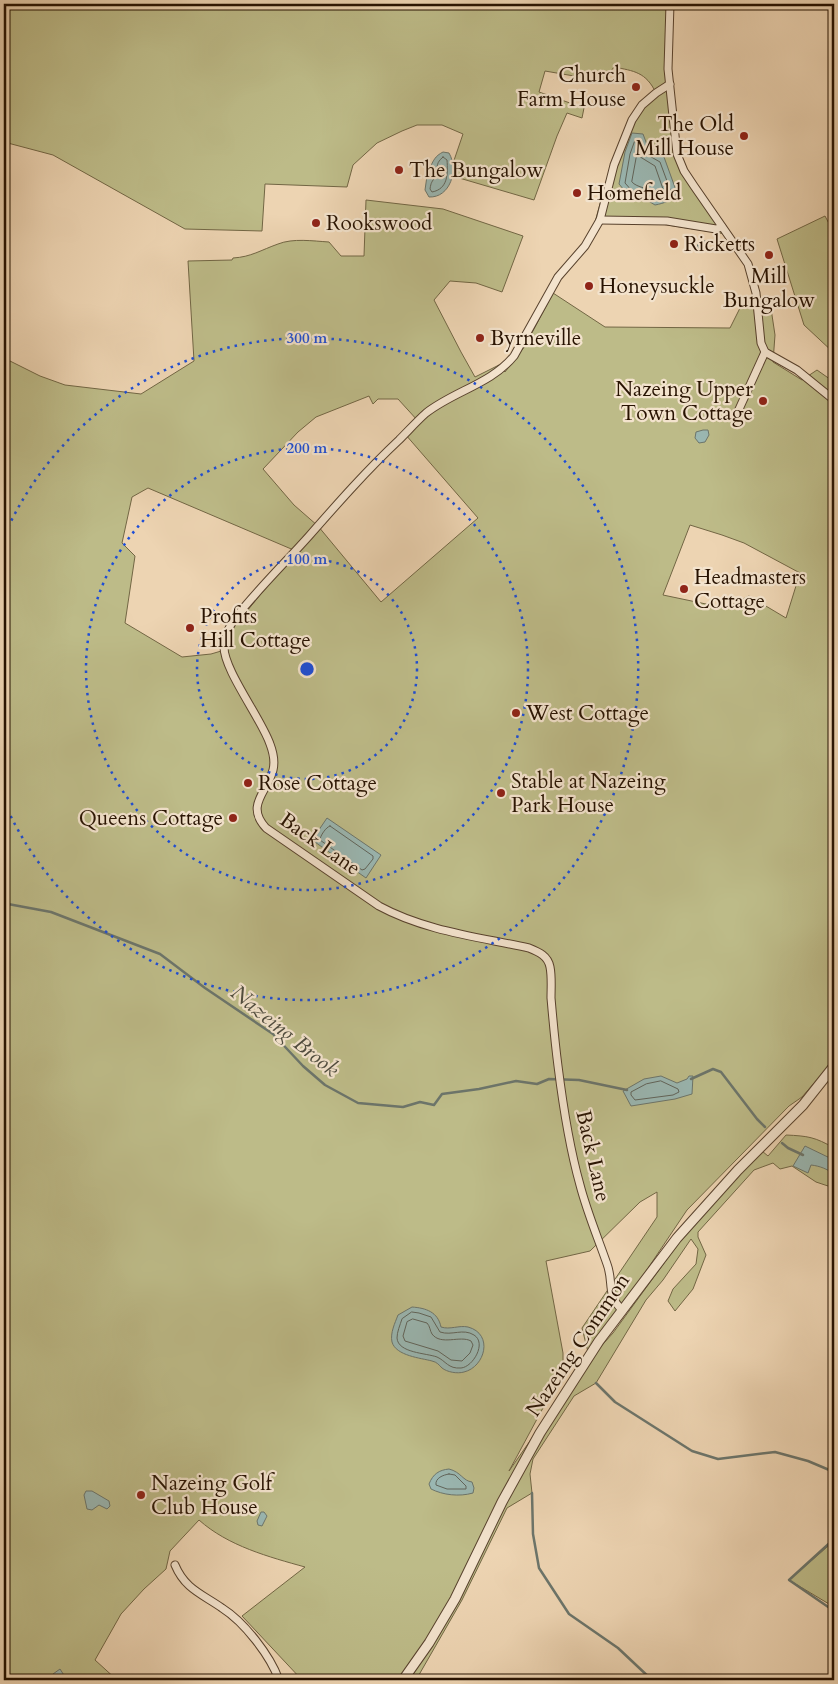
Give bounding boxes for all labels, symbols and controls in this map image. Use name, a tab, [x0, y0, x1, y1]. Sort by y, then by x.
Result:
place label: Church Farm House	[517, 61, 626, 114]
marker: Church Farm House	[630, 81, 642, 93]
place label: The Old Mill House	[635, 110, 734, 163]
marker: The Old Mill House	[738, 130, 750, 142]
place label: The Bungalow	[409, 156, 543, 185]
marker: The Bungalow	[393, 164, 405, 176]
place label: Homefield	[587, 179, 681, 208]
marker: Homefield	[571, 187, 583, 199]
place label: Rookswood	[326, 209, 432, 238]
marker: Rookswood	[310, 217, 322, 229]
place label: Ricketts	[684, 230, 755, 259]
marker: Ricketts	[668, 238, 680, 250]
marker: Mill Bungalow	[763, 249, 775, 261]
place label: Mill Bungalow	[723, 262, 815, 315]
place label: Honeysuckle	[599, 272, 715, 301]
marker: Honeysuckle	[583, 280, 595, 292]
place label: Byrneville	[490, 324, 581, 353]
text: 300 m	[287, 328, 328, 348]
marker: Byrneville	[474, 332, 486, 344]
place label: Nazeing Upper Town Cottage	[615, 375, 753, 428]
marker: Nazeing Upper Town Cottage	[757, 395, 769, 407]
text: 200 m	[287, 438, 328, 458]
text: 100 m	[287, 549, 328, 569]
place label: Headmasters Cottage	[694, 563, 806, 616]
marker: Headmasters Cottage	[678, 583, 690, 595]
place label: Profits Hill Cottage	[200, 602, 311, 655]
marker: Profits Hill Cottage	[184, 622, 196, 634]
centre of rings	[298, 660, 316, 678]
place label: West Cottage	[525, 699, 649, 728]
marker: West Cottage	[510, 707, 522, 719]
place label: Stable at Nazeing Park House	[511, 767, 666, 820]
place label: Rose Cottage	[258, 769, 377, 798]
marker: Rose Cottage	[242, 777, 254, 789]
marker: Stable at Nazeing Park House	[495, 787, 507, 799]
place label: Queens Cottage	[79, 804, 223, 833]
street label: Back Lane	[274, 805, 366, 883]
marker: Queens Cottage	[227, 812, 239, 824]
water label: Nazeing Brook	[224, 978, 346, 1084]
street label: Back Lane	[568, 1107, 618, 1205]
street label: Nazeing Common	[519, 1267, 637, 1422]
place label: Nazeing Golf Club House	[151, 1469, 275, 1522]
marker: Nazeing Golf Club House	[135, 1489, 147, 1501]

